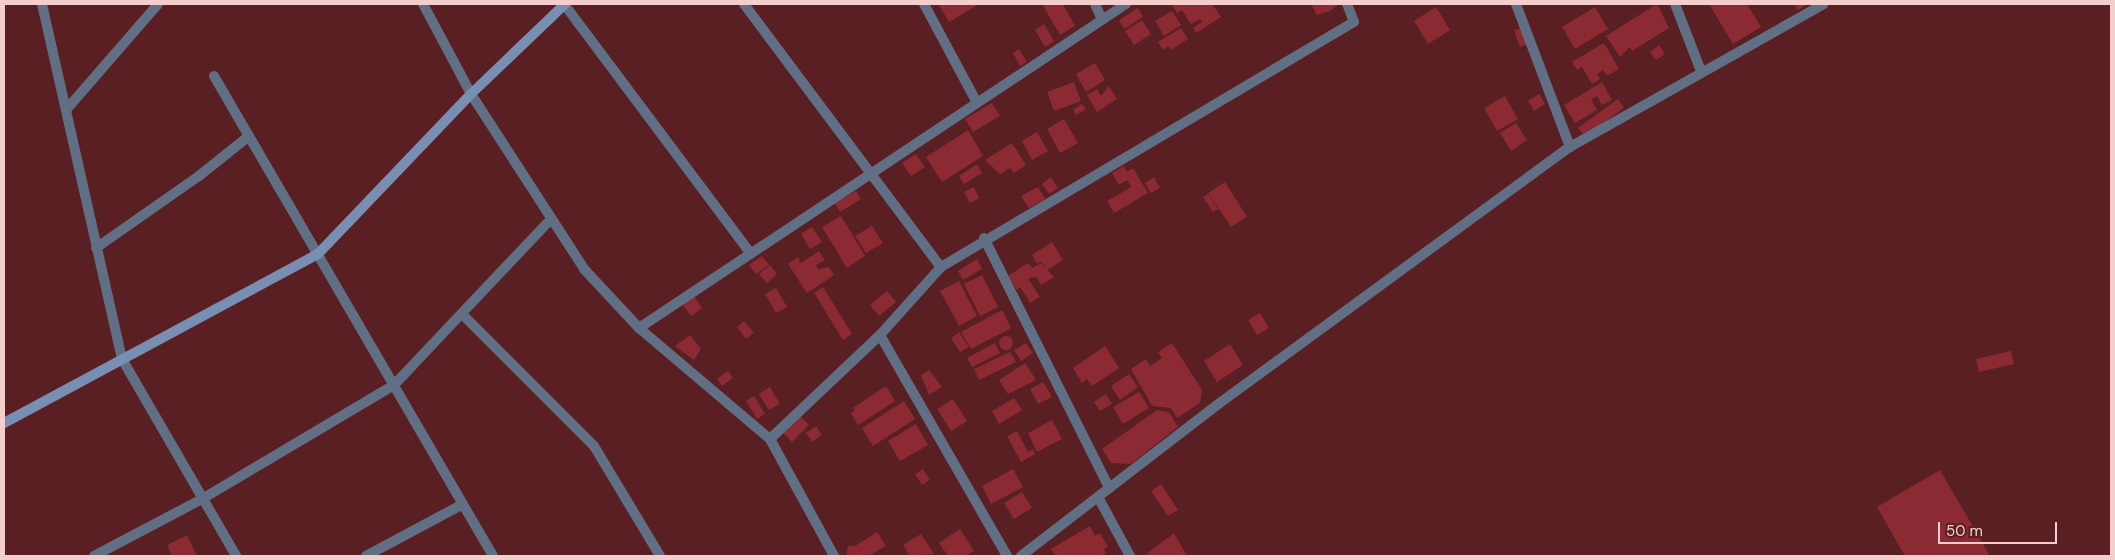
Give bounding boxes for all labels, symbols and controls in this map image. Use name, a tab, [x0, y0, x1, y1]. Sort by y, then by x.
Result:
scale bar	[1940, 512, 2059, 544]
text: 50 m	[1946, 521, 1983, 541]

